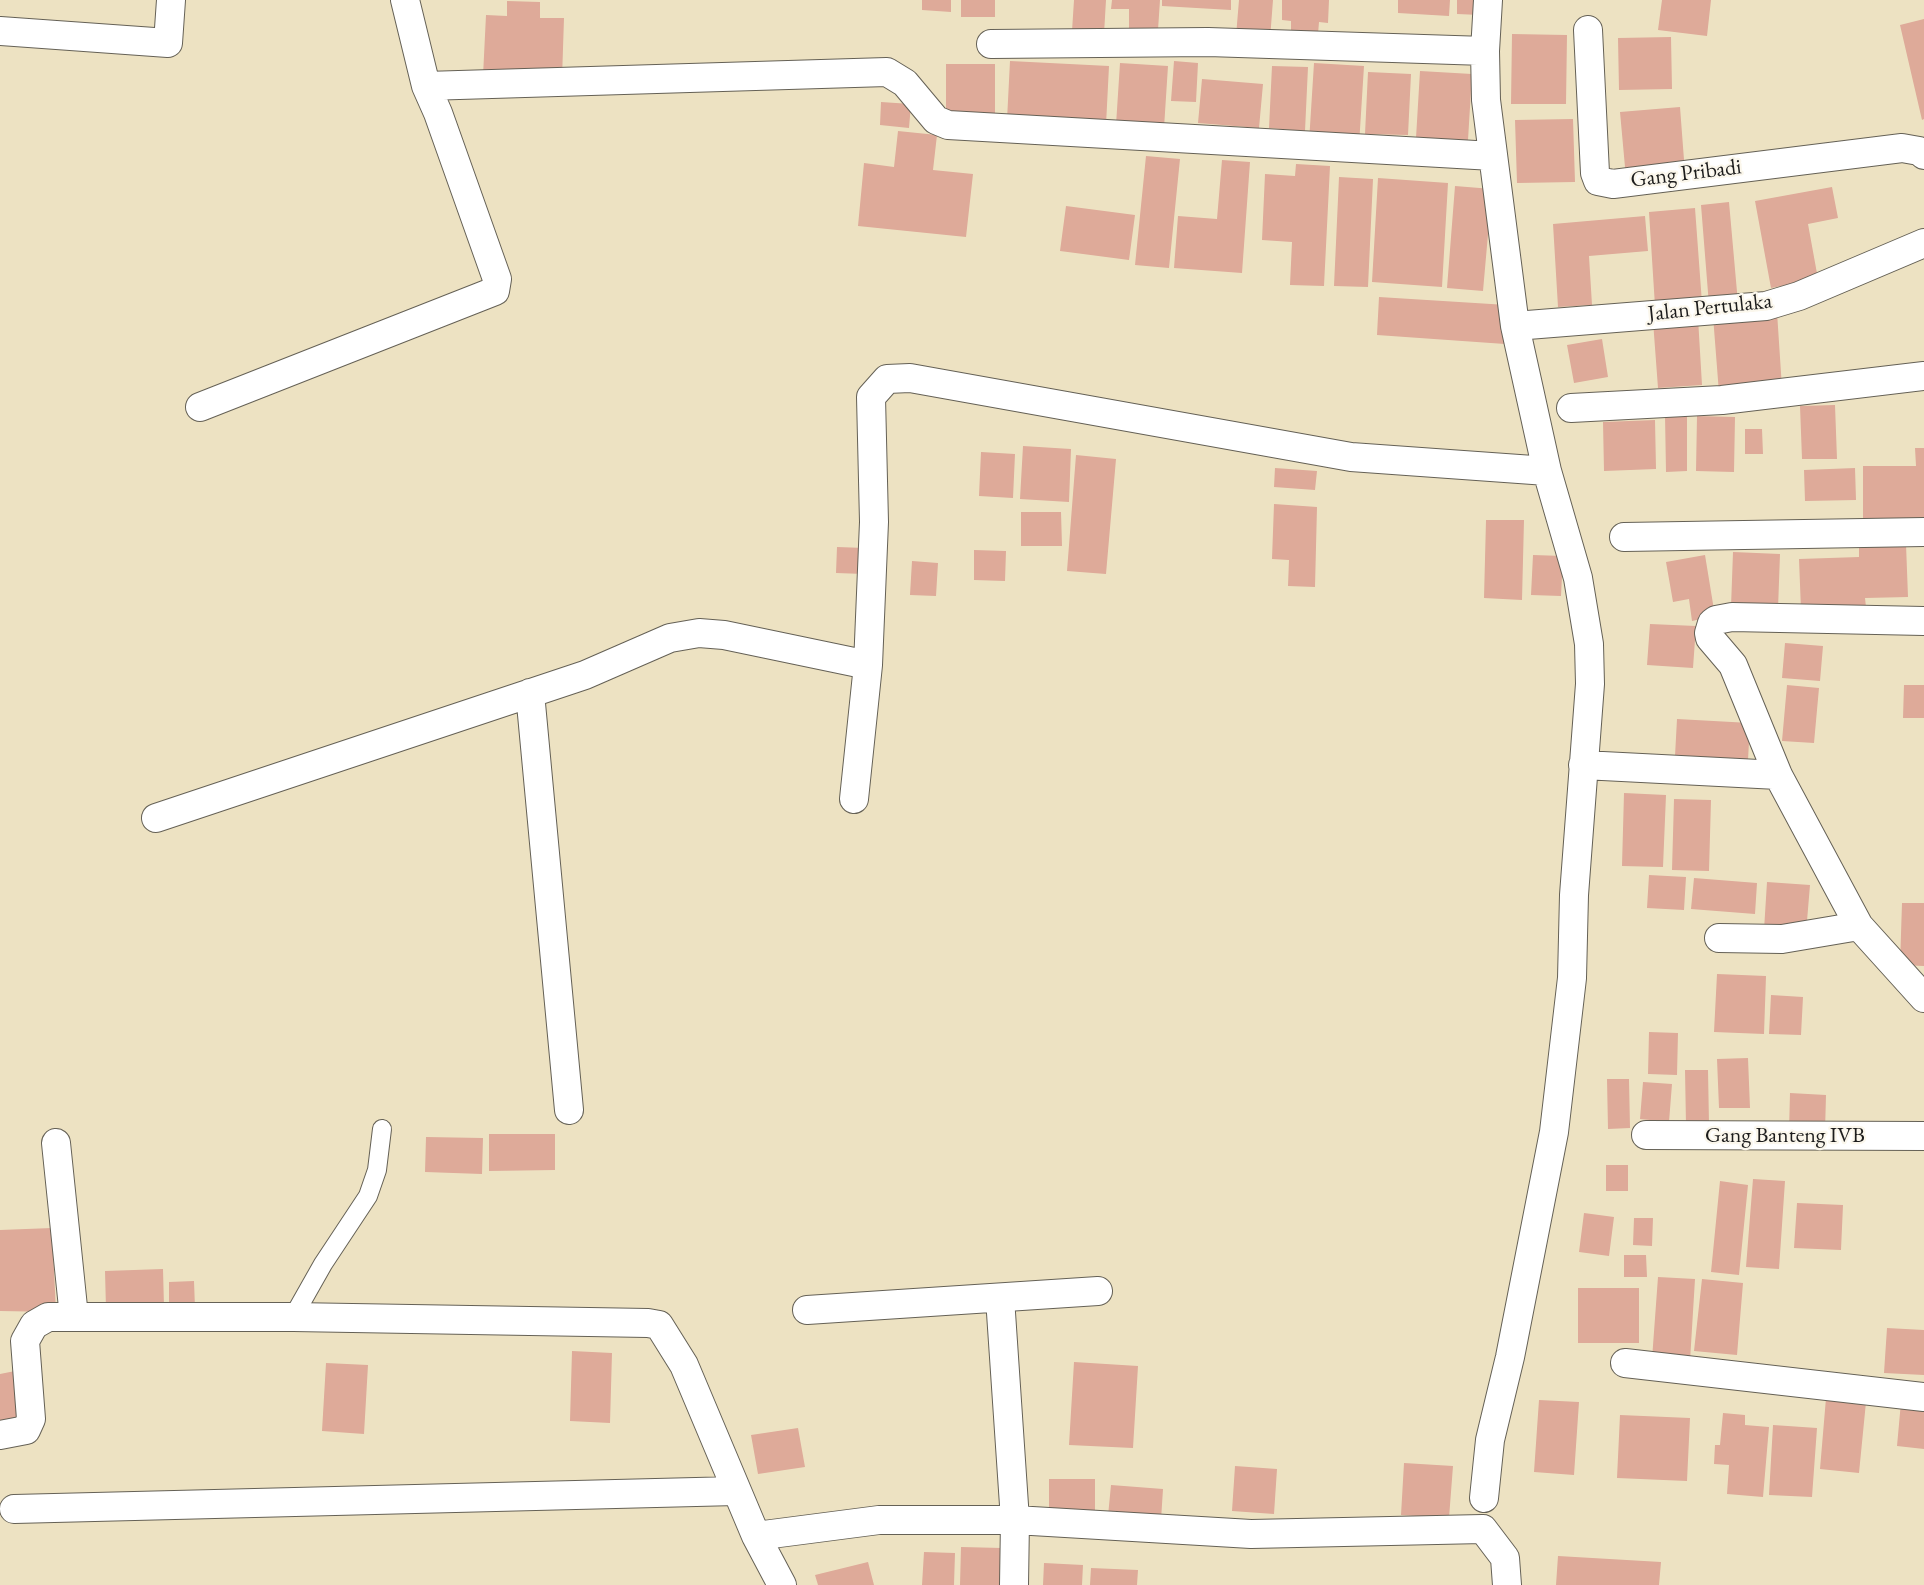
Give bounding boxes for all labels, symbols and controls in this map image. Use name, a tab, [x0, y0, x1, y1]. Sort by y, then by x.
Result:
street label: Gang Pribadi	[1629, 154, 1743, 194]
street label: Jalan Pertulaka	[1646, 288, 1774, 328]
street label: Gang Banteng IVB	[1705, 1123, 1865, 1149]

